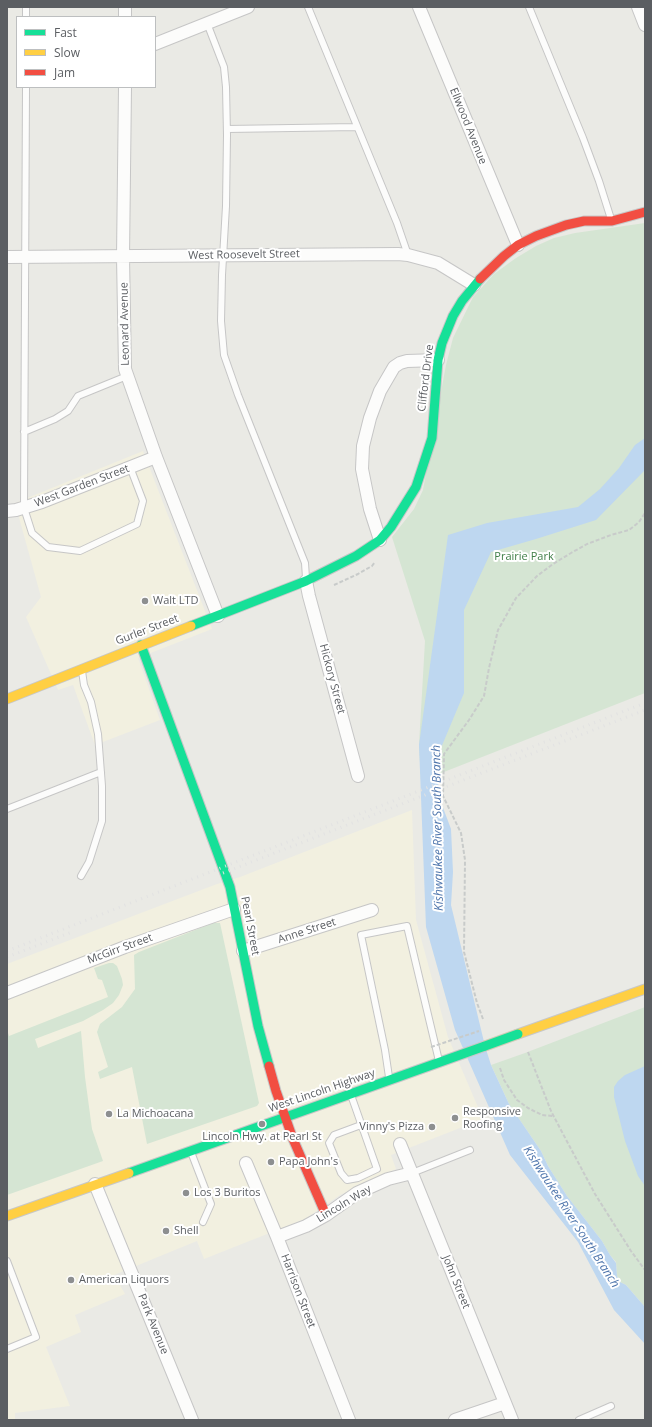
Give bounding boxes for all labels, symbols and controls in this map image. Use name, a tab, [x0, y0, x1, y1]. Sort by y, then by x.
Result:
legend	[16, 16, 156, 88]
text: Fast	[54, 24, 77, 41]
text: Slow	[54, 44, 80, 61]
text: Jam	[54, 64, 75, 81]
street label: Ellwood Avenue	[447, 86, 489, 166]
street label: West Roosevelt Street	[188, 247, 300, 263]
street label: Leonard Avenue	[118, 282, 132, 366]
street label: Clifford Drive	[415, 344, 437, 412]
street label: West Garden Street	[33, 462, 131, 510]
park label: Prairie Park	[494, 550, 554, 564]
place label: Walt LTD	[153, 594, 199, 608]
marker: Walt LTD	[140, 596, 150, 606]
street label: Gurler Street	[114, 612, 180, 648]
street label: Hickory Street	[316, 642, 348, 716]
water label: Kishwaukee River South Branch	[429, 745, 447, 911]
street label: Pearl Street	[238, 895, 262, 957]
street label: Anne Street	[276, 915, 338, 947]
street label: McGirr Street	[86, 931, 154, 967]
street label: West Lincoln Highway	[267, 1067, 377, 1115]
place label: Responsive Roofing	[463, 1105, 521, 1131]
place label: La Michoacana	[117, 1107, 193, 1121]
marker: La Michoacana	[104, 1109, 114, 1119]
marker: Responsive Roofing	[450, 1113, 460, 1123]
marker: Lincoln Hwy. at Pearl St	[257, 1119, 267, 1129]
place label: Vinny's Pizza	[359, 1120, 424, 1134]
marker: Vinny's Pizza	[427, 1122, 437, 1132]
place label: Lincoln Hwy. at Pearl St	[202, 1130, 322, 1144]
water label: Kishwaukee River South Branch	[520, 1143, 622, 1291]
place label: Papa John's	[279, 1155, 338, 1169]
marker: Papa John's	[266, 1157, 276, 1167]
street label: Lincoln Way	[314, 1183, 374, 1225]
place label: Los 3 Buritos	[194, 1186, 261, 1200]
marker: Los 3 Buritos	[181, 1188, 191, 1198]
place label: Shell	[174, 1224, 199, 1238]
marker: Shell	[161, 1226, 171, 1236]
street label: Harrison Street	[278, 1252, 318, 1330]
street label: John Street	[439, 1253, 473, 1311]
place label: American Liquors	[79, 1273, 169, 1287]
marker: American Liquors	[66, 1275, 76, 1285]
street label: Park Avenue	[135, 1292, 171, 1356]

